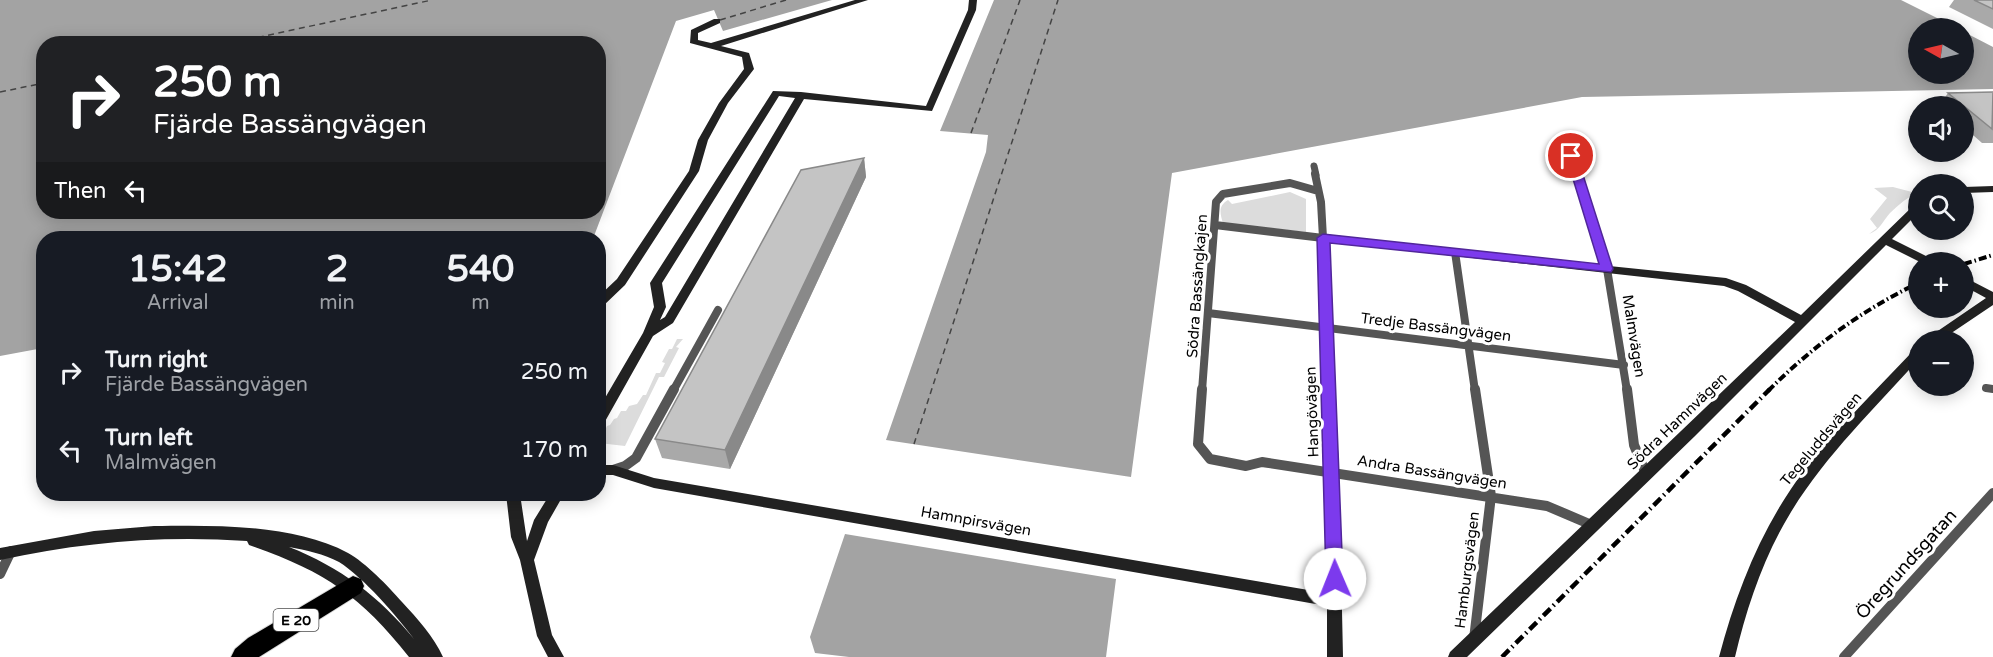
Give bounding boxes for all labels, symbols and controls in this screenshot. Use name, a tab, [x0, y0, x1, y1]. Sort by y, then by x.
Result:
north arrow	[1908, 18, 1974, 84]
map controls	[1908, 18, 1974, 396]
text: 250 m	[153, 57, 282, 108]
icon: right	[54, 60, 132, 138]
button: sound	[1908, 96, 1974, 162]
text: Fjärde Bassängvägen	[153, 108, 427, 141]
pin	[1545, 130, 1596, 181]
icon: arrive	[1554, 139, 1587, 172]
icon: left	[119, 174, 152, 207]
button: search	[1908, 174, 1974, 240]
text: Then	[54, 178, 107, 204]
street label: Södra Bassängkajen	[1183, 214, 1211, 358]
text: 15:42	[128, 248, 228, 291]
text: 2	[326, 248, 348, 291]
text: 540	[446, 248, 514, 291]
button: +	[1908, 252, 1974, 318]
text: Arrival	[147, 291, 209, 315]
text: min	[319, 291, 355, 315]
text: m	[471, 291, 490, 315]
street label: Malmvägen	[1619, 293, 1649, 379]
street label: Tredje Bassängvägen	[1360, 309, 1512, 345]
button: −	[1908, 330, 1974, 396]
text: Turn right	[105, 347, 207, 373]
icon: right	[54, 356, 87, 389]
text: 250 m	[521, 359, 588, 385]
street label: Hangövägen	[1301, 366, 1323, 458]
street label: Södra Hamnvägen	[1623, 369, 1731, 473]
text: Fjärde Bassängvägen	[105, 373, 308, 397]
street label: Tegeluddsvägen	[1777, 388, 1865, 490]
text: Turn left	[105, 425, 193, 451]
icon: left	[54, 434, 87, 467]
text: 170 m	[521, 437, 588, 463]
text: Malmvägen	[105, 451, 217, 475]
street label: Andra Bassängvägen	[1356, 451, 1508, 493]
street label: Hamnpirsvägen	[919, 502, 1033, 540]
street label: Öregrundsgatan	[1851, 504, 1961, 624]
street label: Hamburgsvägen	[1451, 511, 1483, 629]
position arrow	[1303, 547, 1367, 611]
road number: E 20	[274, 609, 318, 631]

